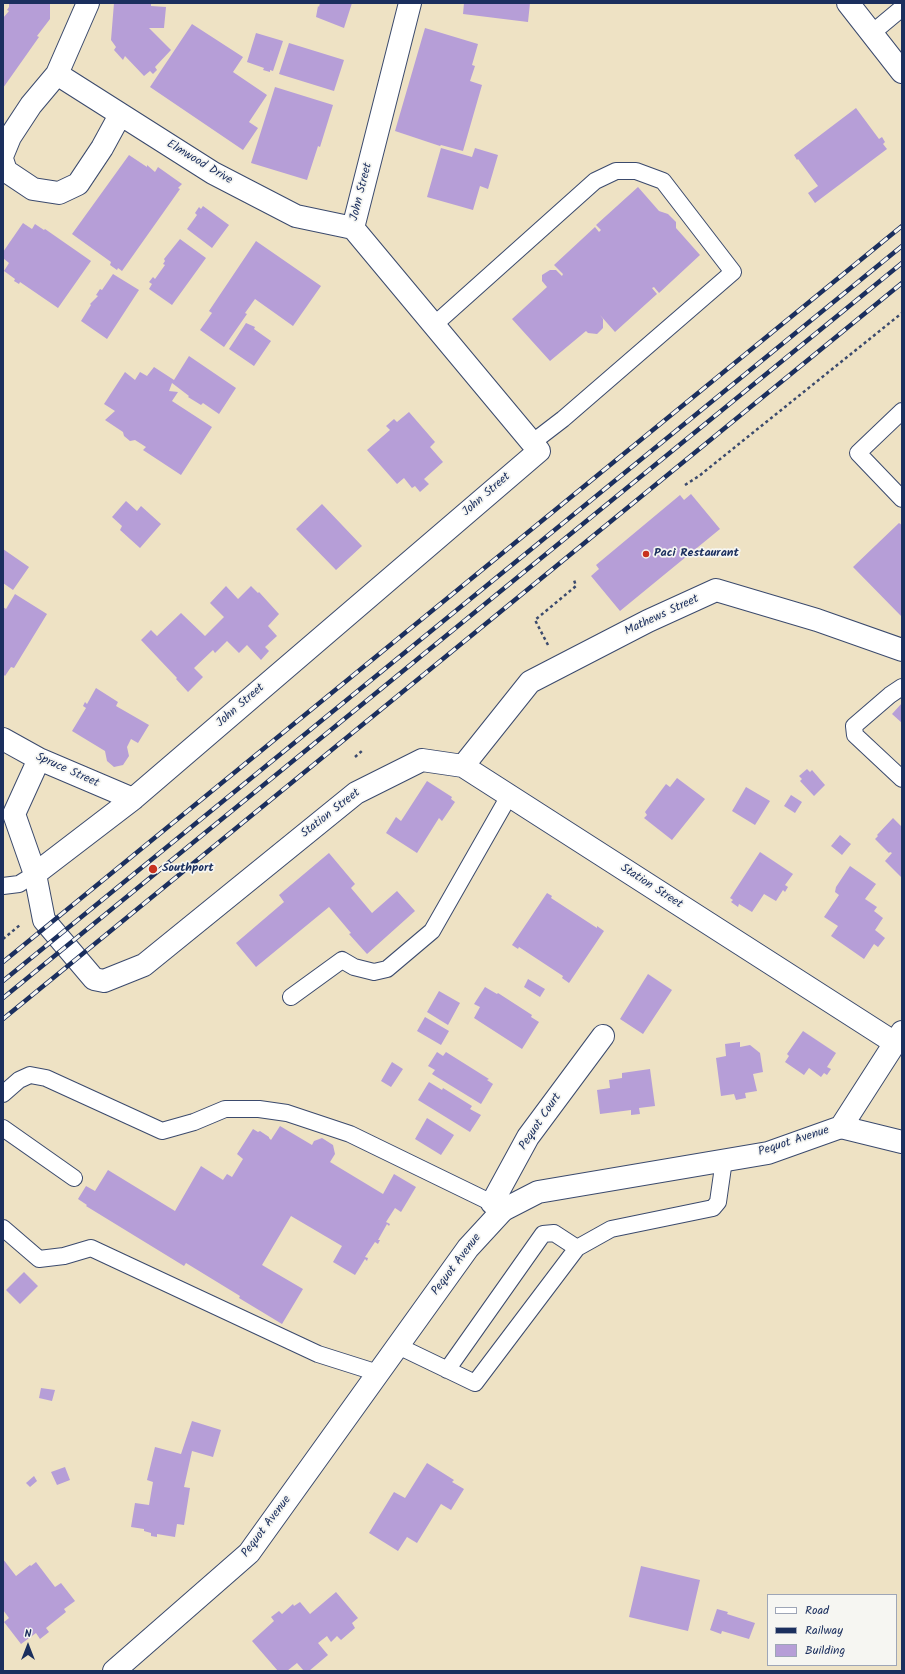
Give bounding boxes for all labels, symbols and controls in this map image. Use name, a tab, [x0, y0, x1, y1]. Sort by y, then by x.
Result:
street label: Elmwood Drive	[163, 138, 235, 188]
street label: John Street	[348, 162, 376, 222]
street label: John Street	[460, 470, 514, 520]
place label: Paci Restaurant	[654, 547, 739, 561]
marker: Paci Restaurant	[641, 549, 651, 559]
street label: Mathews Street	[623, 593, 701, 639]
street label: John Street	[214, 681, 268, 731]
street label: Spruce Street	[33, 751, 101, 791]
street label: Station Street	[299, 786, 363, 842]
place label: Southport	[162, 862, 214, 876]
street label: Station Street	[617, 862, 685, 912]
marker: Southport	[147, 863, 159, 875]
street label: Pequot Court	[517, 1091, 565, 1153]
street label: Pequot Avenue	[757, 1124, 831, 1160]
street label: Pequot Avenue	[429, 1231, 485, 1299]
street label: Pequot Avenue	[239, 1493, 295, 1561]
legend	[767, 1594, 897, 1666]
text: Road	[805, 1601, 829, 1620]
text: Railway	[805, 1621, 843, 1640]
text: N	[25, 1625, 31, 1643]
north arrow	[8, 1626, 48, 1666]
text: Building	[805, 1641, 845, 1660]

